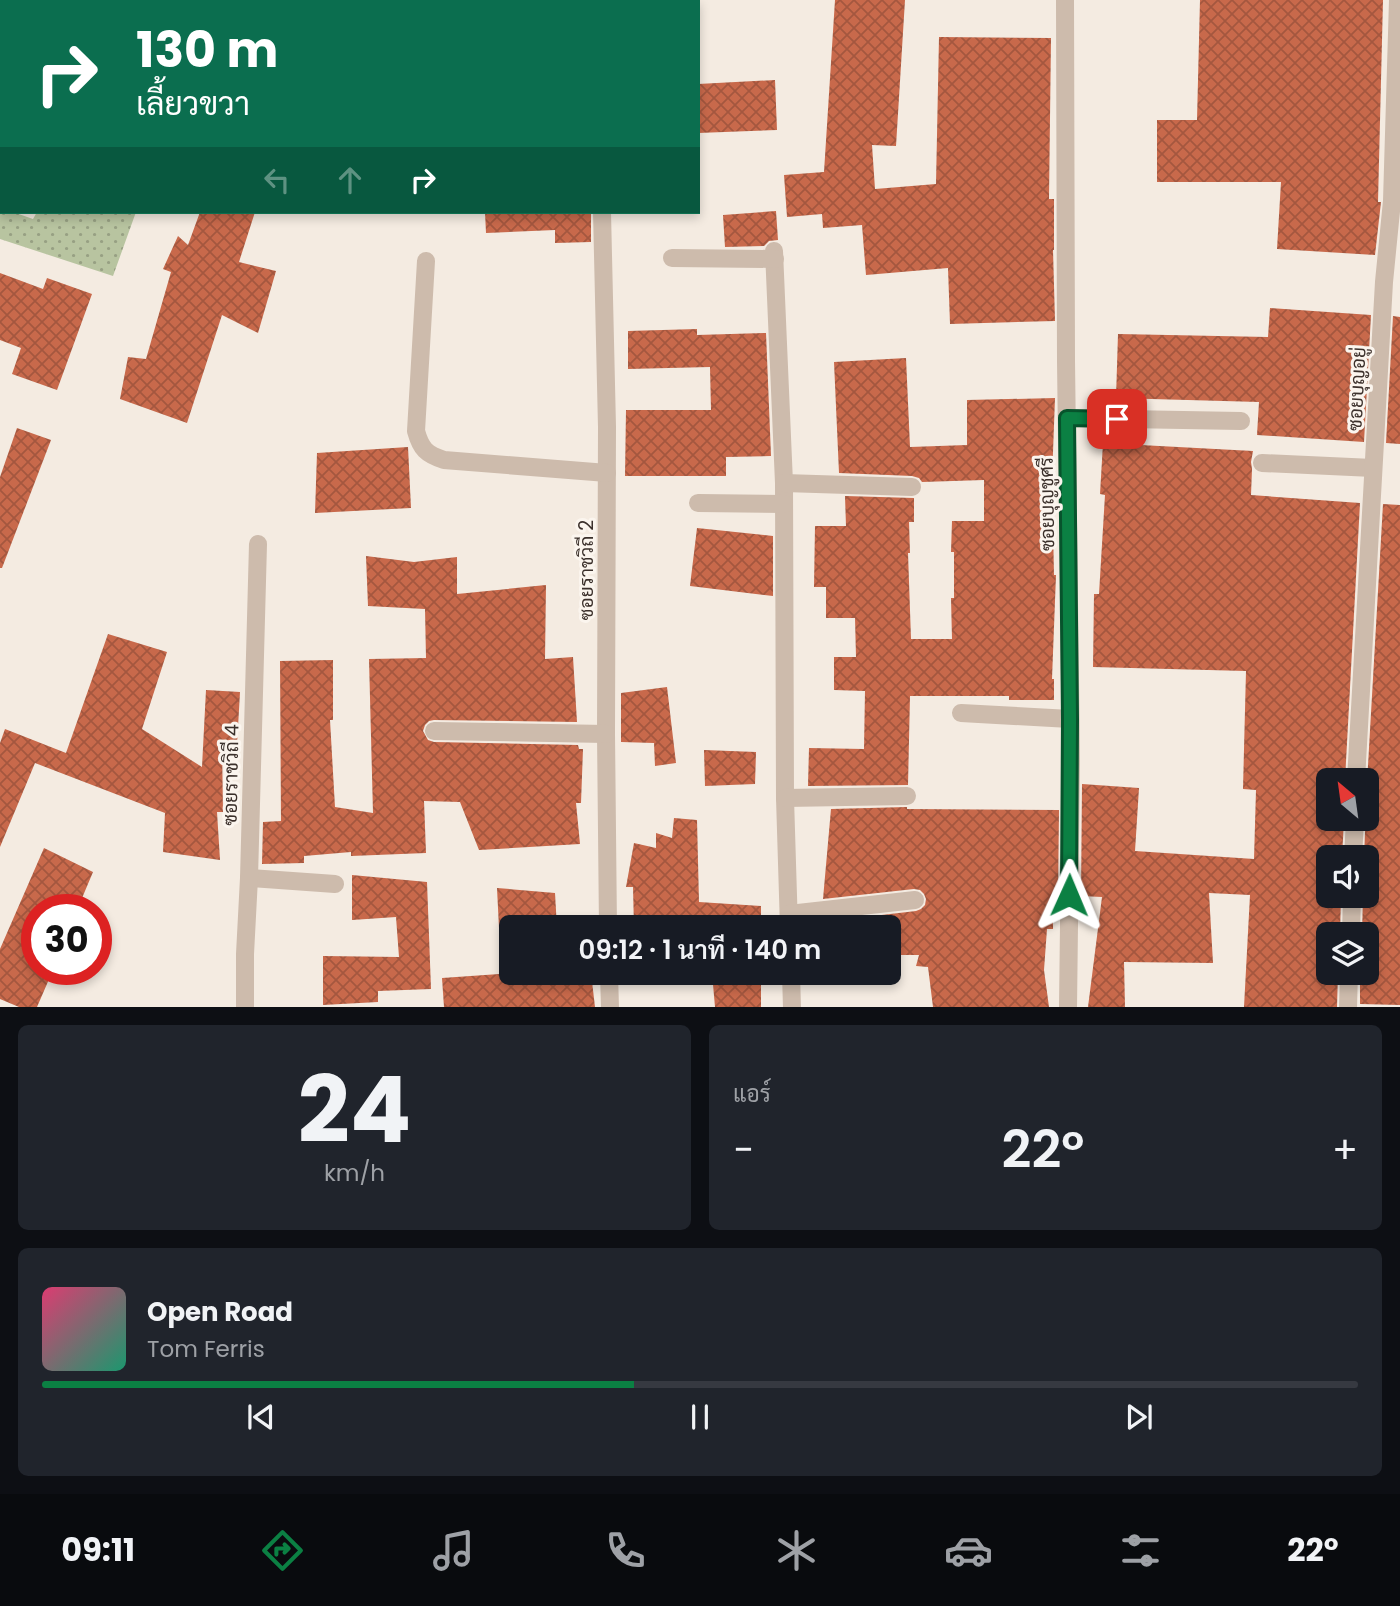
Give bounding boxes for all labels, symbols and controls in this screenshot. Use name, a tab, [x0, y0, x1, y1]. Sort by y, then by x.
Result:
text: 130 m	[136, 16, 278, 84]
icon: right	[21, 28, 112, 119]
text: เลี้ยวขวา	[136, 81, 250, 126]
icon: left	[258, 161, 296, 199]
icon: ahead	[331, 161, 369, 199]
icon: right	[404, 161, 442, 199]
street label: ซอยบุญอยู่	[1341, 346, 1373, 432]
pin	[1087, 389, 1147, 449]
icon: arrive	[1098, 400, 1136, 438]
street label: ซอยบุญชูศรี	[1033, 457, 1061, 551]
street label: ซอยราชวิถี 2	[573, 520, 600, 620]
street label: ซอยราชวิถี 4	[217, 724, 245, 826]
north arrow	[1316, 768, 1379, 831]
map controls	[1316, 768, 1379, 985]
button: sound	[1316, 845, 1379, 908]
position arrow	[1032, 858, 1106, 932]
speed limit sign: 30	[21, 894, 112, 985]
button: layers	[1316, 922, 1379, 985]
text: 09:12 · 1 นาที · 140 m	[579, 932, 821, 968]
text: 24	[298, 1046, 411, 1174]
text: แอร์	[733, 1078, 771, 1110]
text: 22°	[1002, 1113, 1084, 1186]
text: −	[733, 1123, 754, 1176]
text: +	[1332, 1123, 1358, 1176]
text: km/h	[324, 1157, 385, 1189]
text: Open Road	[147, 1294, 293, 1330]
text: Tom Ferris	[147, 1333, 265, 1365]
icon: previous	[242, 1398, 280, 1436]
icon: pause	[681, 1398, 719, 1436]
icon: next	[1120, 1398, 1158, 1436]
icon: directions	[258, 1526, 307, 1575]
icon: music	[429, 1526, 478, 1575]
icon: phone	[601, 1526, 650, 1575]
icon: climate	[772, 1526, 821, 1575]
icon: car	[944, 1526, 993, 1575]
icon: filters	[1116, 1526, 1165, 1575]
text: 09:11	[61, 1527, 135, 1572]
text: 22°	[1287, 1527, 1339, 1572]

